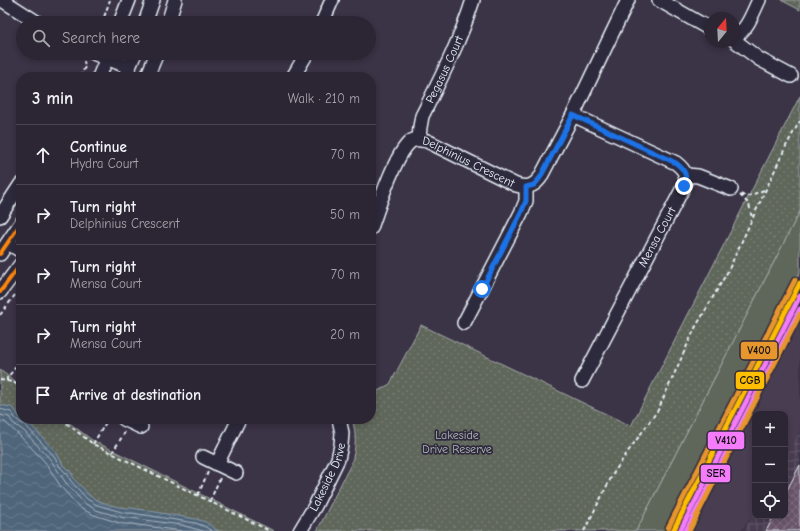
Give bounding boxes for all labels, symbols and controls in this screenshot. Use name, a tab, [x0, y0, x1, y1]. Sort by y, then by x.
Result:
north arrow	[704, 12, 740, 48]
search box	[16, 16, 376, 60]
icon: search	[30, 27, 52, 49]
text: Search here	[62, 29, 140, 47]
street label: Pegasus Court	[423, 33, 466, 105]
text: 3 min	[32, 89, 73, 108]
text: Walk · 210 m	[288, 91, 360, 106]
street label: Delphinius Crescent	[422, 133, 517, 190]
text: Continue	[70, 138, 127, 156]
icon: ahead	[32, 144, 54, 166]
text: 70 m	[331, 147, 360, 162]
text: Hydra Court	[70, 156, 138, 171]
route end	[675, 177, 693, 195]
text: Turn right	[70, 198, 136, 216]
icon: right	[32, 204, 54, 226]
street label: Mensa Court	[635, 204, 679, 269]
text: 50 m	[330, 207, 360, 222]
text: Delphinius Crescent	[70, 216, 179, 231]
text: Turn right	[70, 258, 136, 276]
icon: right	[32, 264, 54, 286]
text: 70 m	[331, 267, 360, 282]
text: Mensa Court	[70, 276, 141, 291]
route start	[473, 280, 491, 298]
text: Turn right	[70, 318, 136, 336]
icon: right	[32, 324, 54, 346]
text: 20 m	[330, 327, 360, 342]
text: Mensa Court	[70, 336, 141, 351]
line badge: V400	[740, 341, 778, 360]
text: V400	[747, 344, 771, 357]
line badge: CGB	[735, 371, 765, 390]
text: CGB	[739, 374, 761, 387]
icon: arrive	[32, 384, 54, 406]
text: Arrive at destination	[70, 386, 201, 404]
map controls	[752, 411, 788, 519]
button: +	[752, 411, 788, 447]
park label: Lakeside Drive Reserve	[422, 428, 492, 456]
line badge: V410	[707, 431, 745, 450]
text: V410	[715, 434, 737, 447]
street label: Lakeside Drive	[306, 442, 348, 514]
button: −	[752, 447, 788, 483]
line badge: SER	[700, 464, 731, 483]
text: SER	[707, 467, 726, 480]
button: locate	[752, 483, 788, 519]

